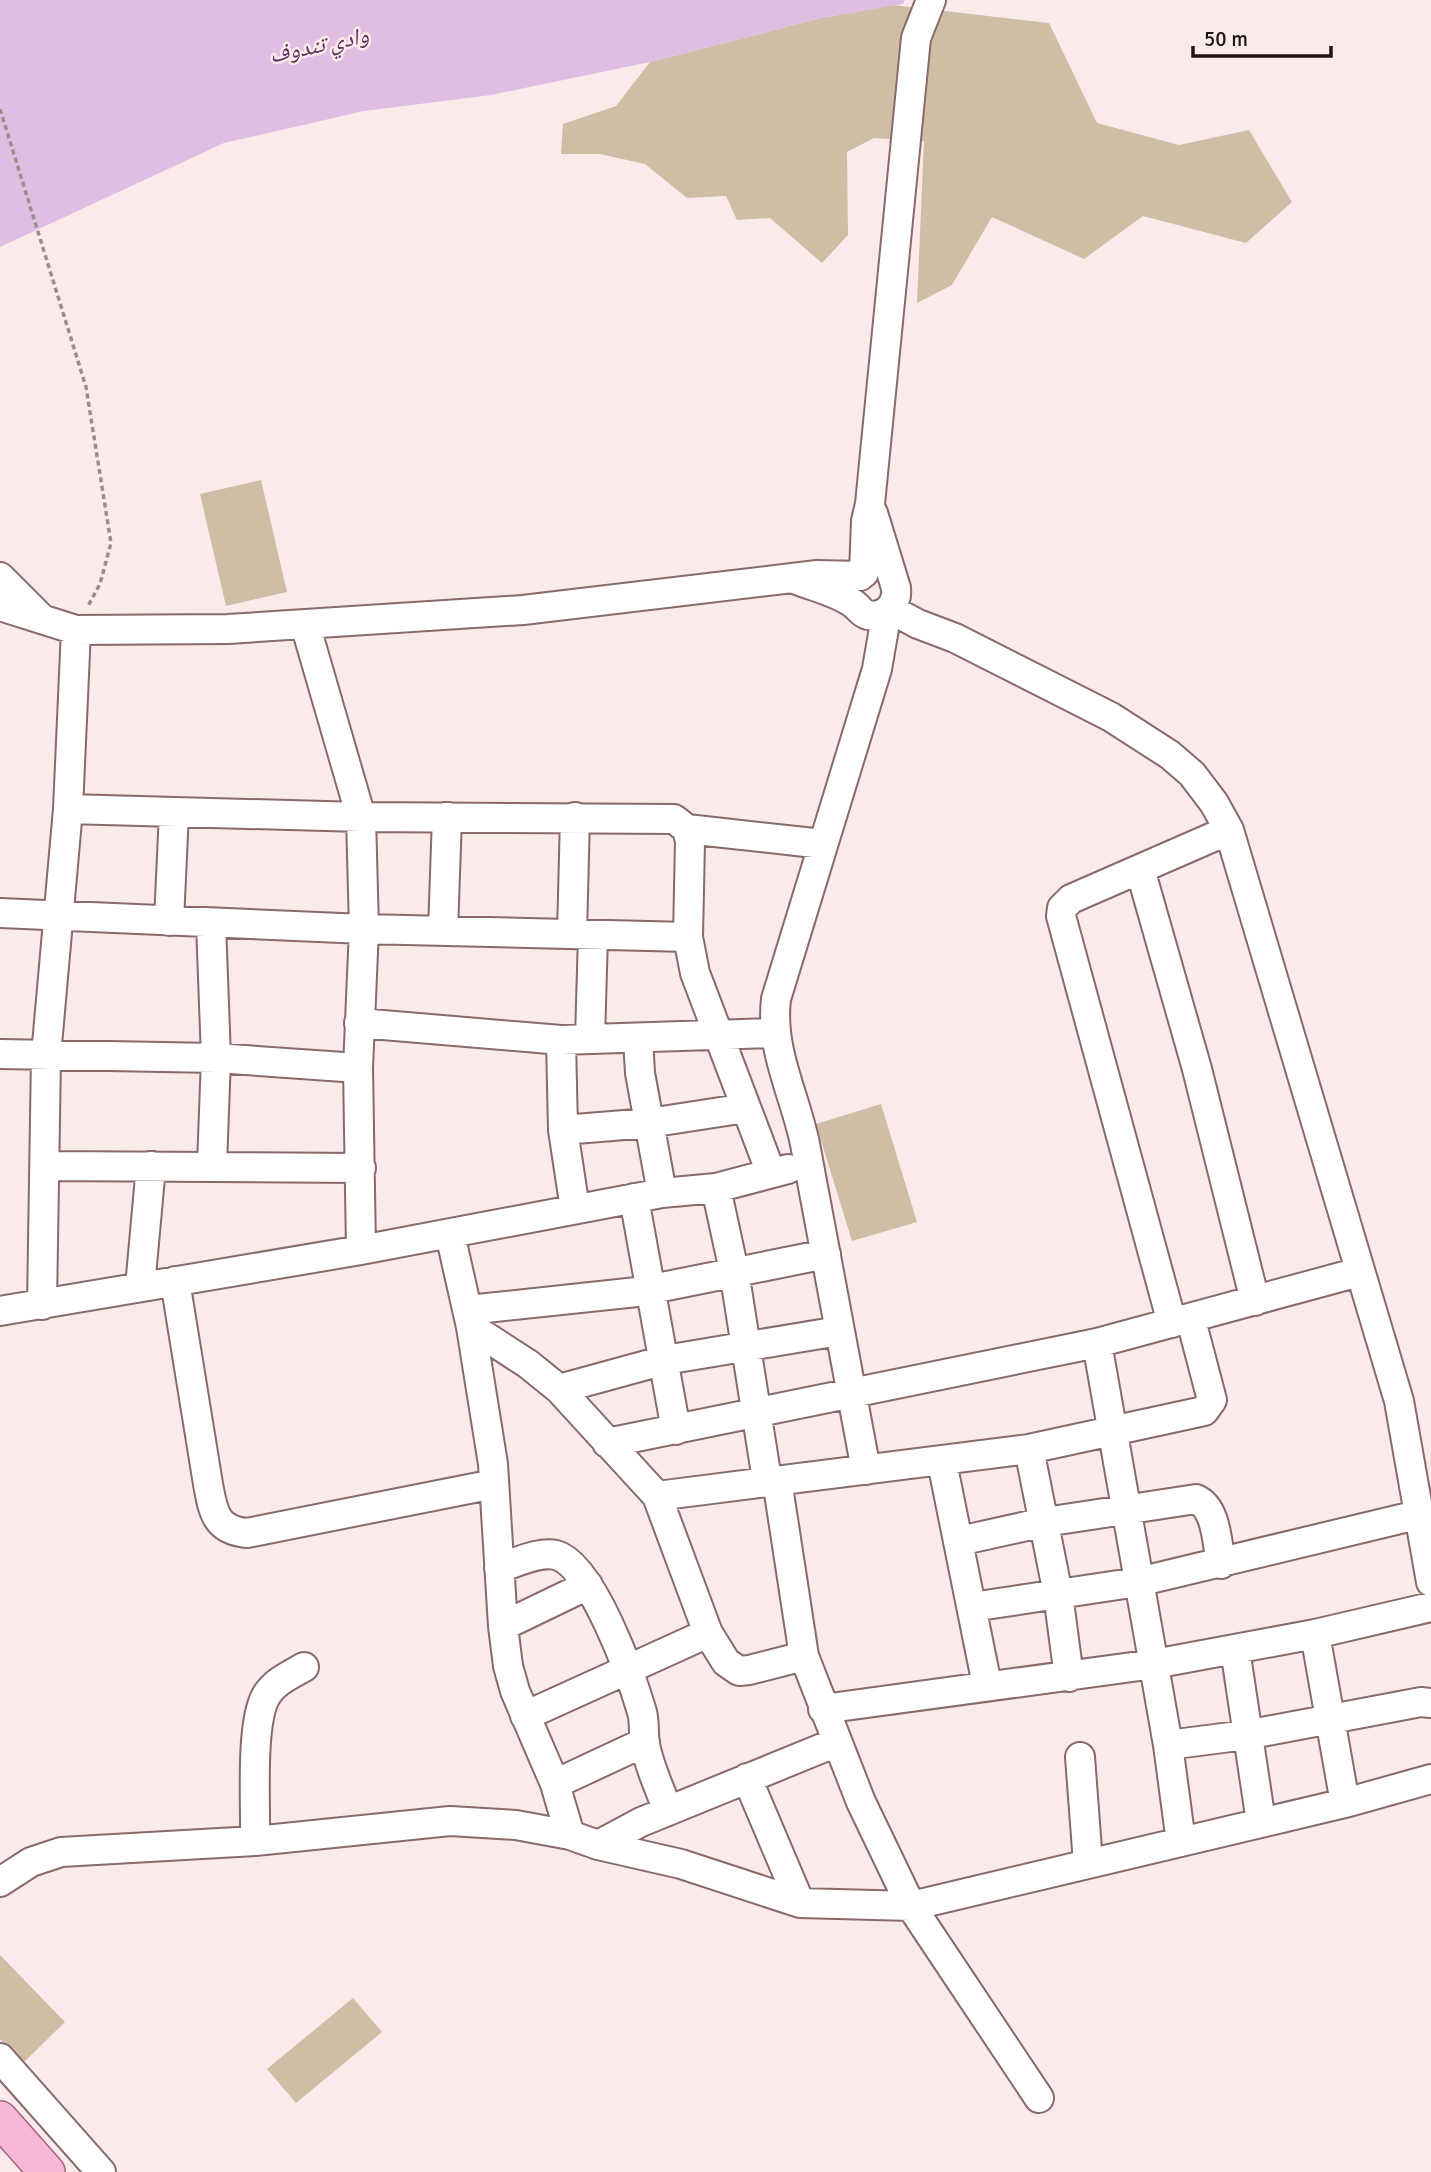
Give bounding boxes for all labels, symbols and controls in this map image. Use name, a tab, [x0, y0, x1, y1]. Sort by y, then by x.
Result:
scale bar	[1193, 14, 1331, 58]
water label: وادي تندوف	[267, 20, 372, 73]
text: 50 m	[1204, 26, 1248, 52]

